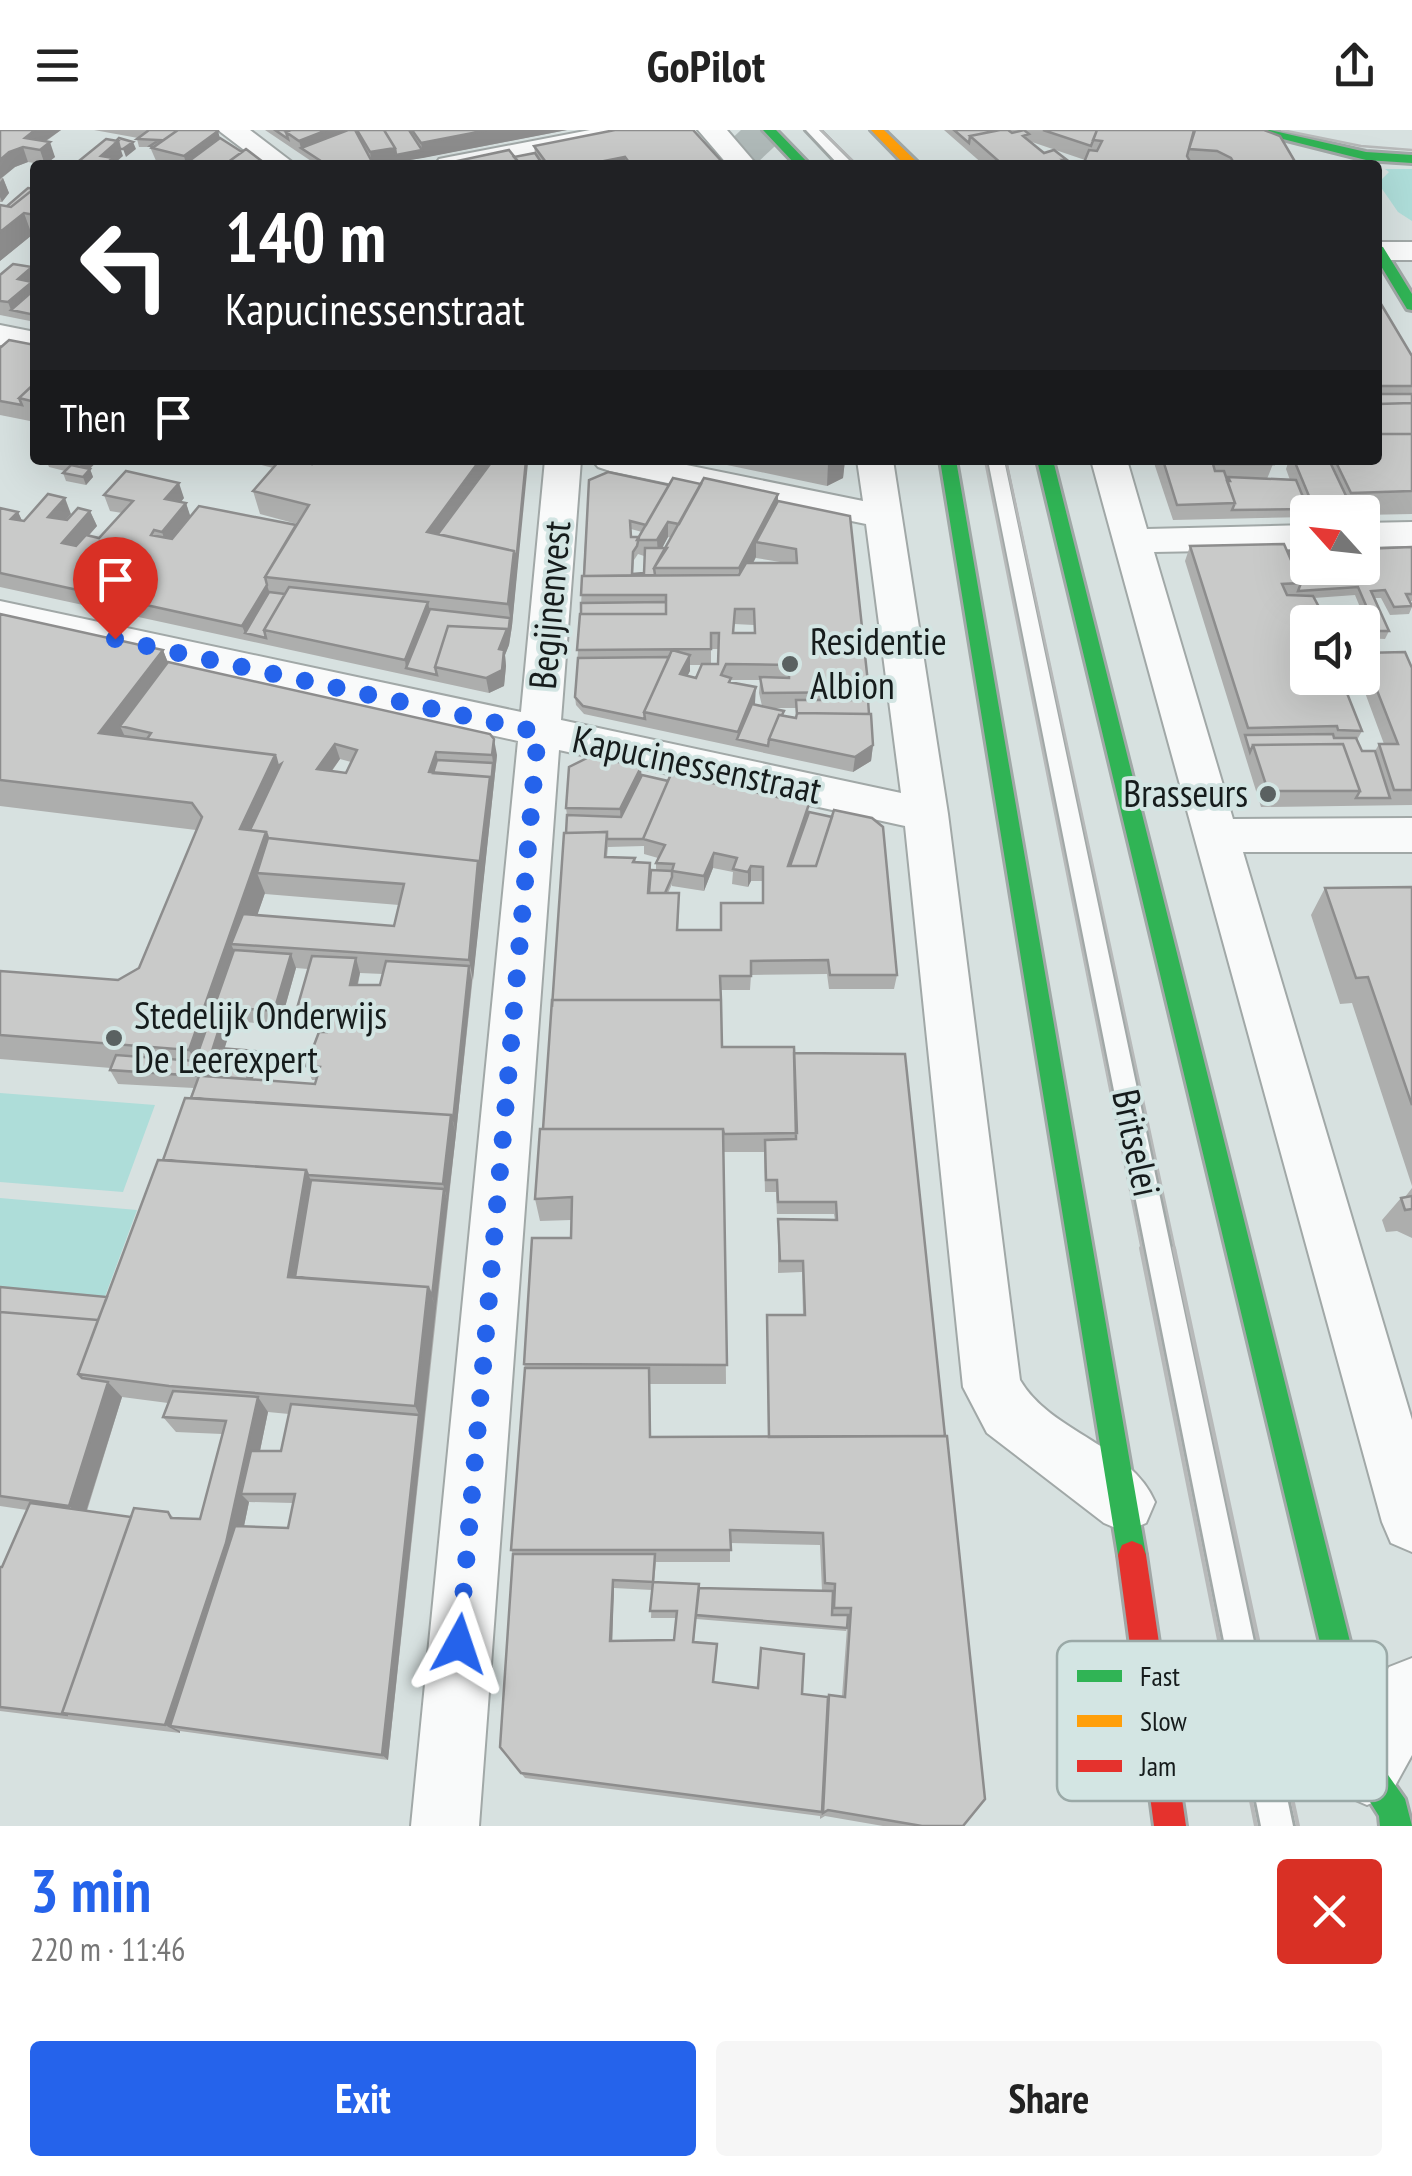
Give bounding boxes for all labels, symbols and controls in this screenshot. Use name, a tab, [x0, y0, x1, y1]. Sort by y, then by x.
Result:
text: GoPilot	[647, 36, 765, 94]
icon: menu	[30, 38, 85, 93]
icon: share	[1327, 38, 1382, 93]
text: 140 m	[225, 191, 386, 281]
icon: left	[60, 200, 190, 330]
text: Kapucinessenstraat	[225, 279, 525, 337]
icon: arrive	[146, 390, 201, 445]
text: Then	[60, 393, 126, 442]
north arrow	[1290, 495, 1380, 585]
map controls	[1290, 495, 1380, 695]
street label: Begijnenvest	[517, 518, 580, 691]
pin	[73, 537, 158, 640]
icon: arrive	[88, 552, 143, 607]
button: sound	[1290, 605, 1380, 695]
place label: Residentie Albion	[810, 616, 947, 709]
marker: Residentie Albion	[779, 653, 801, 675]
street label: Kapucinessenstraat	[569, 713, 827, 814]
place label: Brasseurs	[1123, 768, 1248, 817]
marker: Brasseurs	[1257, 783, 1279, 805]
place label: Stedelijk Onderwijs De Leerexpert	[134, 990, 387, 1083]
marker: Stedelijk Onderwijs De Leerexpert	[103, 1027, 125, 1049]
street label: Britselei	[1102, 1085, 1173, 1201]
position arrow	[407, 1592, 511, 1696]
legend	[1057, 1641, 1387, 1801]
text: Fast	[1140, 1657, 1180, 1694]
text: Slow	[1140, 1702, 1187, 1739]
text: Jam	[1139, 1747, 1176, 1784]
text: 3 min	[30, 1851, 151, 1929]
button: close	[1277, 1859, 1382, 1964]
text: 220 m · 11:46	[30, 1928, 185, 1970]
button: Exit	[30, 2041, 696, 2156]
button: Share	[716, 2041, 1382, 2156]

